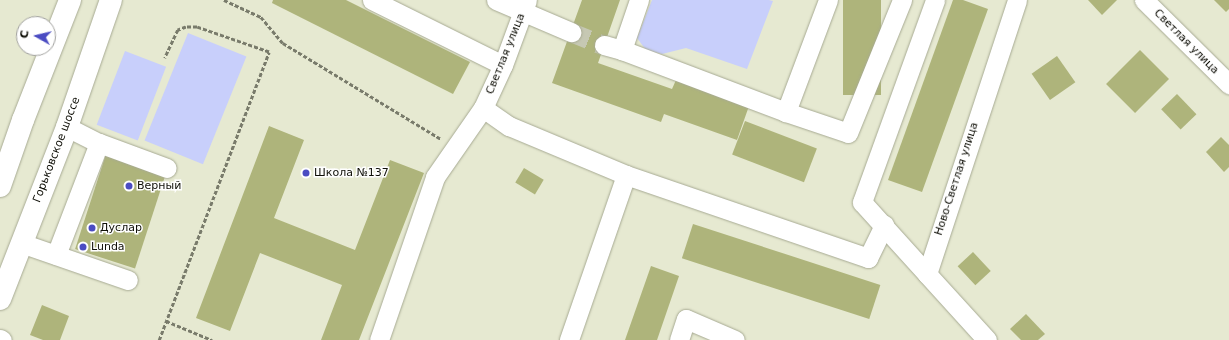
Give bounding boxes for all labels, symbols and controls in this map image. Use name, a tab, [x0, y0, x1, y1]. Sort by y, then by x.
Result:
street label: Светлая улица	[1151, 7, 1221, 77]
street label: Светлая улица	[484, 12, 528, 96]
north arrow	[16, 16, 56, 56]
text: С	[18, 30, 32, 39]
street label: Горьковское шоссе	[31, 95, 83, 205]
street label: Ново-Светлая улица	[932, 121, 982, 237]
place label: Школа №137	[314, 166, 389, 180]
marker: Школа №137	[301, 168, 311, 178]
place label: Верный	[137, 179, 181, 193]
marker: Верный	[124, 181, 134, 191]
place label: Дуслар	[100, 221, 142, 235]
marker: Дуслар	[87, 223, 97, 233]
place label: Lunda	[91, 240, 125, 254]
marker: Lunda	[78, 242, 88, 252]

